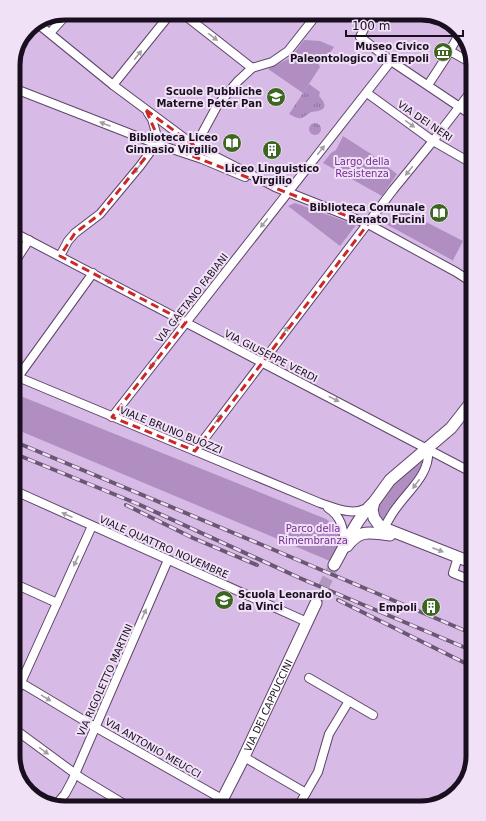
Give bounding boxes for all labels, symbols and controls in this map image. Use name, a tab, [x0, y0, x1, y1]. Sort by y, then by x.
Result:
scale bar	[346, 12, 463, 38]
text: 100 m	[352, 19, 390, 33]
one-way arrow	[208, 33, 219, 42]
place label: Museo Civico Paleontologico di Empoli	[290, 41, 429, 64]
museum icon: Museo Civico Paleontologico di Empoli	[432, 41, 454, 63]
one-way arrow	[133, 49, 142, 60]
place label: Scuole Pubbliche Materne Peter Pan	[156, 86, 262, 109]
school or university icon: Scuole Pubbliche Materne Peter Pan	[265, 86, 287, 108]
street label: VIA DEI NERI	[396, 99, 454, 143]
one-way arrow	[98, 120, 110, 126]
one-way arrow	[405, 120, 415, 128]
place label: Biblioteca Liceo Ginnasio Virgilio	[125, 132, 218, 155]
library icon: Biblioteca Liceo Ginnasio Virgilio	[221, 132, 243, 154]
building icon: Liceo Linguistico Virgilio	[261, 139, 283, 161]
one-way arrow	[317, 145, 325, 156]
park label: Largo della Resistenza	[334, 156, 390, 179]
place label: Liceo Linguistico Virgilio	[225, 163, 319, 186]
one-way arrow	[133, 164, 142, 175]
one-way arrow	[404, 165, 413, 176]
place label: Biblioteca Comunale Renato Fucini	[310, 202, 425, 225]
library icon: Biblioteca Comunale Renato Fucini	[428, 202, 450, 224]
one-way arrow	[260, 217, 268, 228]
street label: VIA GAETANO FABIANI	[154, 251, 230, 345]
one-way arrow	[101, 278, 113, 284]
one-way arrow	[281, 326, 289, 337]
street label: VIA GIUSEPPE VERDI	[223, 328, 319, 384]
one-way arrow	[149, 358, 157, 369]
one-way arrow	[328, 396, 340, 403]
street label: VIALE BRUNO BUOZZI	[118, 404, 224, 456]
one-way arrow	[214, 414, 223, 425]
one-way arrow	[412, 478, 420, 489]
one-way arrow	[61, 511, 73, 517]
street label: VIALE QUATTRO NOVEMBRE	[98, 513, 230, 581]
park label: Parco della Rimembranza	[278, 523, 348, 546]
one-way arrow	[432, 547, 444, 553]
one-way arrow	[73, 556, 79, 567]
school or university icon: Scuola Leonardo da Vinci	[213, 589, 235, 611]
place label: Scuola Leonardo da Vinci	[238, 589, 332, 612]
building icon: Empoli	[420, 596, 442, 618]
place label: Empoli	[379, 602, 417, 613]
one-way arrow	[141, 608, 147, 620]
street label: VIA RIGOLETTO MARTINI	[75, 622, 135, 738]
street label: VIA DEI CAPPUCCINI	[242, 657, 294, 753]
one-way arrow	[41, 694, 52, 701]
street label: VIA ANTONIO MEUCCI	[103, 716, 203, 780]
one-way arrow	[39, 746, 49, 754]

